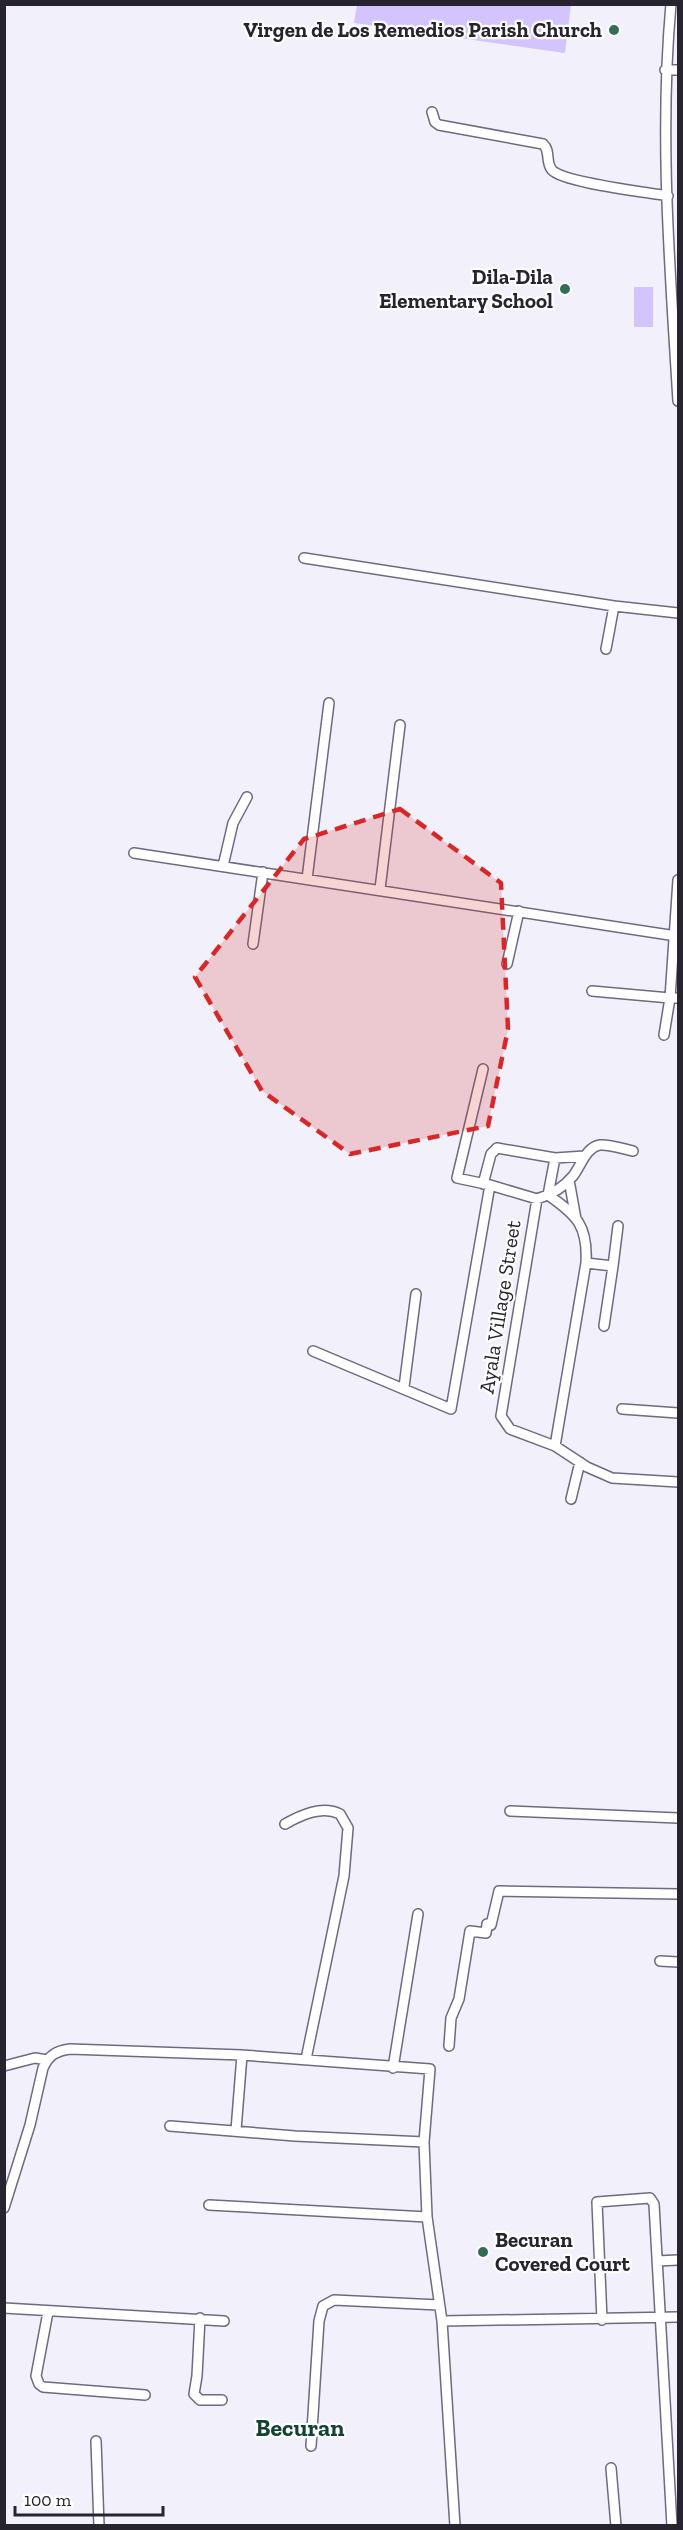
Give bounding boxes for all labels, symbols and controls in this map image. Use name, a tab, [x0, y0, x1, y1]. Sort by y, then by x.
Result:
place label: Virgen de Los Remedios Parish Church	[243, 17, 602, 42]
marker: Virgen de Los Remedios Parish Church	[607, 23, 621, 37]
place label: Dila-Dila Elementary School	[379, 264, 553, 313]
marker: Dila-Dila Elementary School	[558, 282, 572, 296]
street label: Ayala Village Street	[473, 1218, 526, 1395]
place label: Becuran Covered Court	[495, 2227, 630, 2276]
marker: Becuran Covered Court	[476, 2245, 490, 2259]
district label: Becuran	[256, 2413, 344, 2442]
scale bar	[15, 2479, 164, 2517]
text: 100 m	[24, 2489, 72, 2511]

